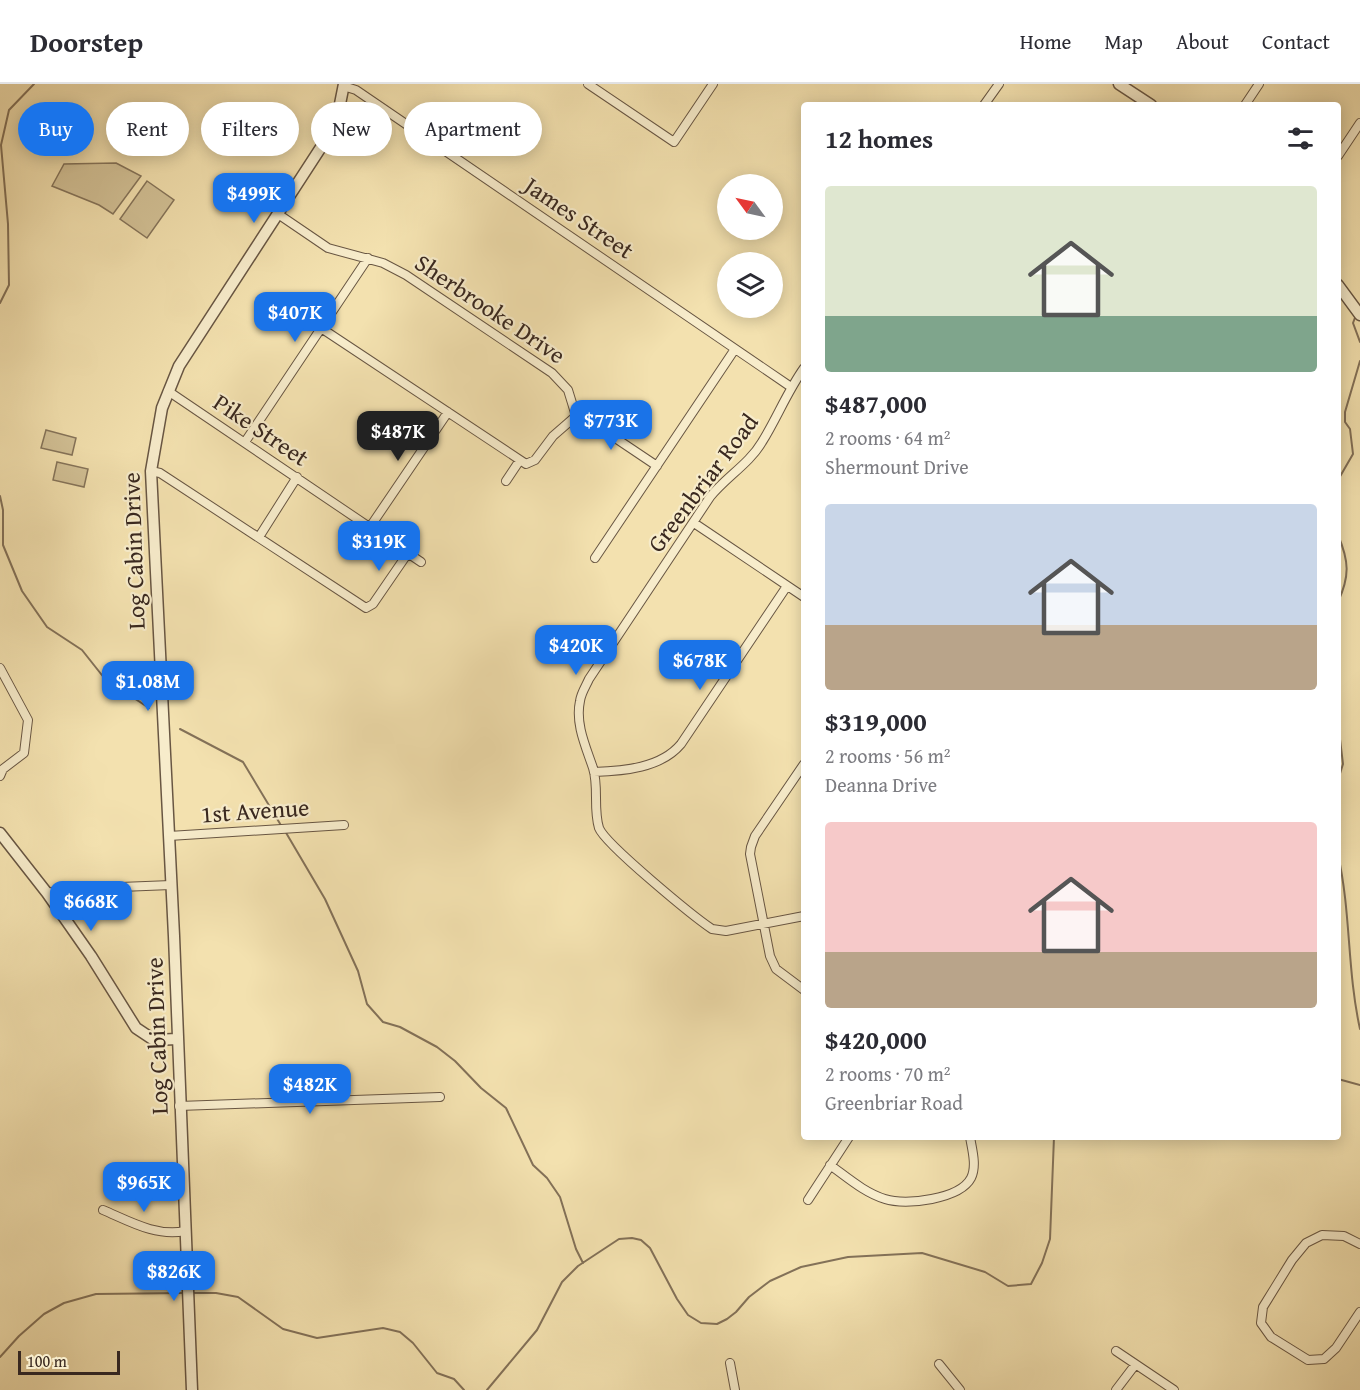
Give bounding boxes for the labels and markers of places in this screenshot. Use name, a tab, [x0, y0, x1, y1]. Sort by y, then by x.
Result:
pin: $499K	[212, 173, 296, 224]
pin: $407K	[253, 292, 337, 343]
pin: $773K	[569, 400, 653, 451]
pin: $487K	[356, 411, 440, 462]
pin: $319K	[337, 521, 421, 572]
pin: $420K	[534, 625, 618, 676]
pin: $678K	[658, 640, 742, 691]
pin: $1.08M	[99, 661, 197, 712]
pin: $668K	[49, 881, 133, 932]
pin: $482K	[268, 1064, 352, 1115]
pin: $965K	[102, 1162, 186, 1213]
pin: $826K	[132, 1251, 216, 1302]

